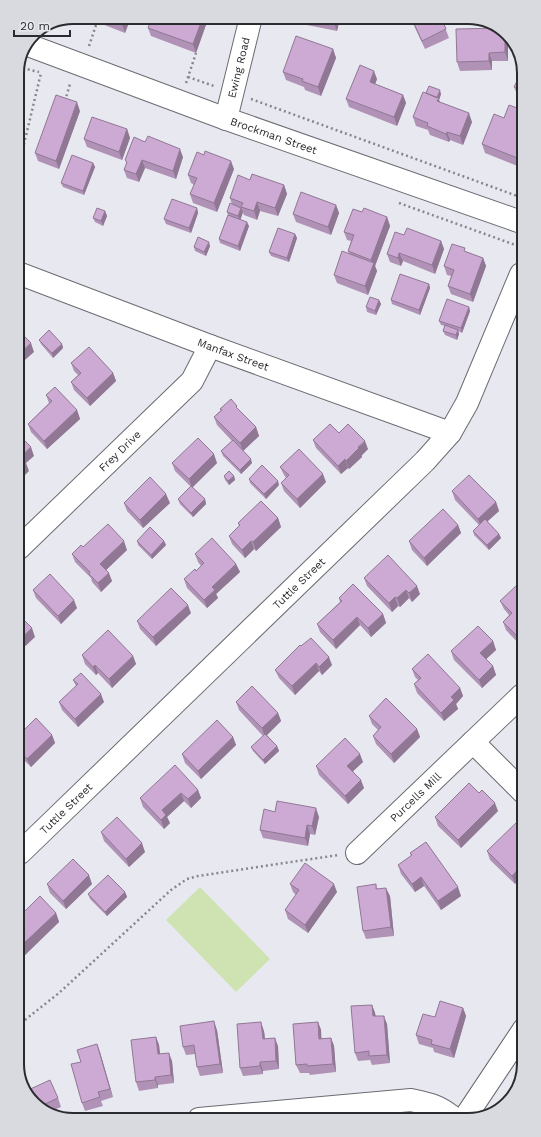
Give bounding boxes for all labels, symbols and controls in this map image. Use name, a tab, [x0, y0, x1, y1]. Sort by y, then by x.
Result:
scale bar	[14, 12, 70, 38]
text: 20 m	[20, 19, 50, 33]
street label: Ewing Road	[225, 36, 253, 99]
street label: Brockman Street	[229, 115, 319, 157]
street label: Manfax Street	[195, 336, 271, 374]
street label: Frey Drive	[96, 428, 144, 474]
street label: Tuttle Street	[270, 555, 328, 612]
street label: Purcells Mill	[388, 769, 445, 825]
street label: Tuttle Street	[37, 780, 96, 837]

